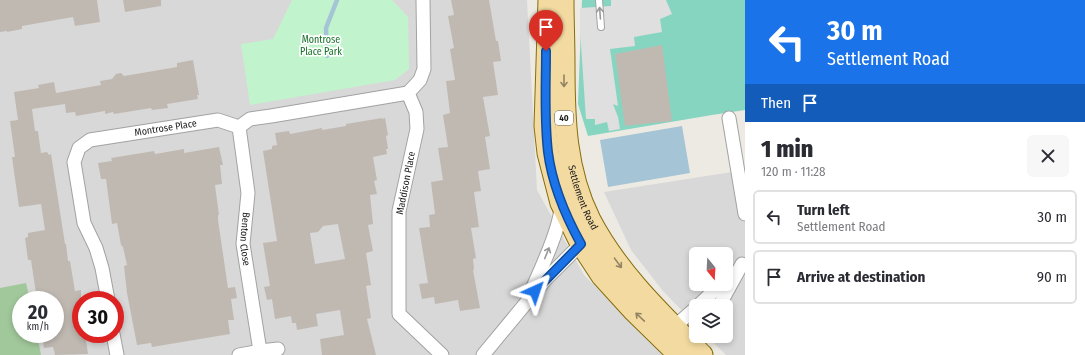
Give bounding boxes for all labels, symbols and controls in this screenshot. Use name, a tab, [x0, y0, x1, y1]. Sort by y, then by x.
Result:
one-way arrow	[596, 7, 603, 20]
pin	[529, 10, 563, 51]
text: 30 m	[827, 14, 883, 47]
icon: arrive	[535, 16, 557, 38]
icon: left	[761, 16, 813, 68]
park label: Montrose Place Park	[300, 34, 342, 58]
text: Settlement Road	[827, 48, 950, 70]
one-way arrow	[560, 74, 568, 87]
icon: arrive	[799, 92, 821, 114]
text: Then	[761, 94, 791, 112]
road number: 40	[555, 111, 573, 125]
street label: Montrose Place	[134, 117, 198, 139]
text: 1 min	[761, 135, 813, 163]
button: close	[1027, 135, 1069, 177]
street label: Maddison Place	[394, 150, 418, 216]
street label: Settlement Road	[565, 164, 600, 232]
text: 120 m · 11:28	[761, 164, 825, 179]
text: Turn left	[797, 201, 850, 219]
icon: left	[763, 206, 785, 228]
text: 30 m	[1037, 208, 1067, 226]
street label: Benton Close	[237, 212, 252, 267]
text: Settlement Road	[797, 219, 886, 234]
one-way arrow	[543, 247, 551, 259]
north arrow	[689, 247, 733, 291]
map controls	[689, 247, 733, 343]
one-way arrow	[614, 257, 622, 268]
icon: arrive	[763, 266, 785, 288]
text: Arrive at destination	[797, 268, 925, 286]
text: 90 m	[1037, 268, 1067, 286]
position arrow	[514, 270, 556, 312]
speed limit sign: 30	[72, 291, 124, 343]
button: layers	[689, 299, 733, 343]
text: 20	[28, 300, 48, 324]
one-way arrow	[635, 313, 646, 322]
text: km/h	[27, 321, 49, 333]

